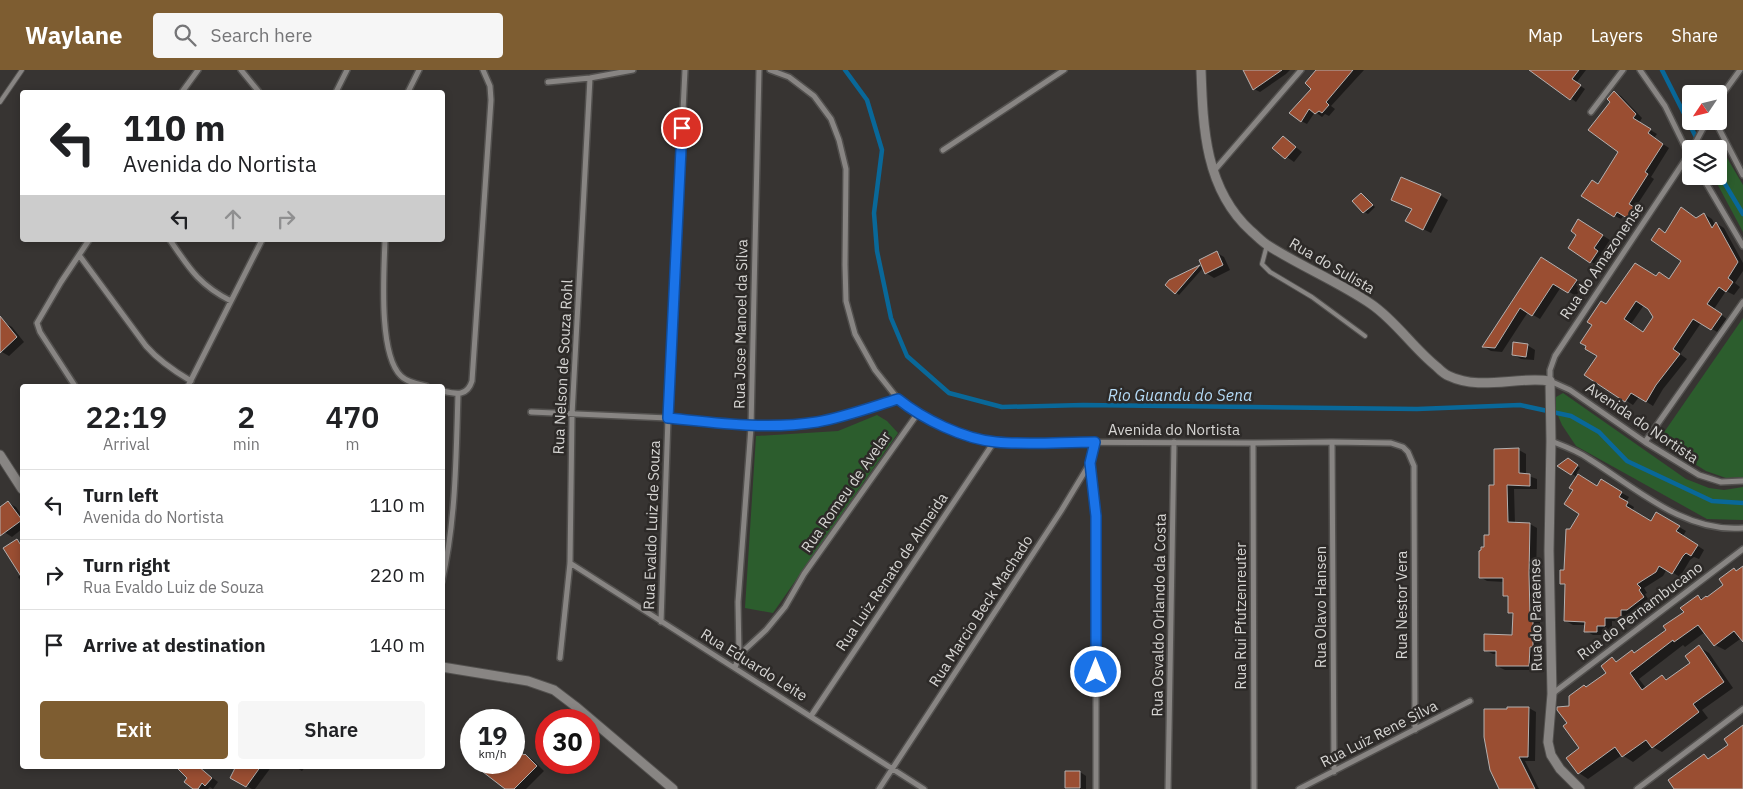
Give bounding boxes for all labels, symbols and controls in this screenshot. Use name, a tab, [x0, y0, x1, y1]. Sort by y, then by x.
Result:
search box	[153, 13, 503, 58]
text: Waylane	[25, 19, 123, 51]
icon: search	[171, 21, 199, 49]
text: Search here	[211, 23, 312, 47]
text: Map	[1528, 24, 1563, 47]
text: Layers	[1591, 24, 1643, 47]
text: Share	[1671, 24, 1718, 47]
north arrow	[1682, 85, 1728, 130]
map controls	[1682, 85, 1727, 185]
text: 110 m	[123, 105, 226, 151]
pin	[661, 107, 703, 149]
icon: left	[40, 110, 105, 175]
icon: arrive	[668, 114, 696, 142]
button: layers	[1682, 140, 1727, 185]
text: Avenida do Nortista	[123, 149, 317, 178]
street label: Rua do Amazonense	[1555, 199, 1648, 323]
icon: left	[166, 205, 194, 233]
icon: ahead	[219, 205, 247, 233]
icon: right	[272, 205, 300, 233]
street label: Rua do Sulista	[1286, 233, 1379, 298]
street label: Rua Jose Manoel da Silva	[730, 239, 751, 409]
street label: Rua Nelson de Souza Rohl	[548, 279, 577, 455]
street label: Avenida do Nortista	[1582, 378, 1702, 467]
water label: Rio Guandu do Sena	[1108, 385, 1252, 405]
text: 22:19	[86, 397, 167, 436]
text: 2	[237, 397, 255, 436]
text: 470	[325, 397, 379, 436]
street label: Avenida do Nortista	[1108, 420, 1240, 439]
street label: Rua Romeu de Avelar	[797, 427, 895, 556]
text: Arrival	[103, 434, 150, 454]
text: min	[233, 434, 260, 454]
text: m	[345, 434, 359, 454]
street label: Rua Evaldo Luiz de Souza	[639, 440, 664, 610]
text: Turn left	[83, 483, 159, 507]
street label: Rua Luiz Renato de Almeida	[831, 489, 952, 655]
icon: left	[40, 491, 68, 519]
text: 110 m	[370, 493, 425, 517]
text: Avenida do Nortista	[83, 507, 224, 527]
street label: Rua Osvaldo Orlando da Costa	[1147, 513, 1170, 717]
street label: Rua Marcio Beck Machado	[924, 531, 1037, 690]
street label: Rua Rui Pfutzenreuter	[1231, 542, 1250, 690]
street label: Rua Olavo Hansen	[1311, 546, 1330, 668]
street label: Rua Nestor Vera	[1392, 551, 1411, 659]
text: Turn right	[83, 553, 170, 577]
street label: Rua do Pernambucano	[1573, 557, 1706, 664]
street label: Rua do Paraense	[1525, 558, 1546, 672]
icon: right	[40, 561, 68, 589]
text: 220 m	[370, 563, 425, 587]
text: Rua Evaldo Luiz de Souza	[83, 577, 264, 597]
street label: Rua Eduardo Leite	[697, 624, 811, 705]
icon: arrive	[40, 631, 68, 659]
text: Arrive at destination	[83, 633, 266, 657]
text: 140 m	[370, 633, 425, 657]
position arrow	[1069, 645, 1121, 697]
street label: Rua Luiz Rene Silva	[1317, 696, 1441, 771]
button: Exit	[40, 701, 228, 759]
button: Share	[238, 701, 425, 759]
speed limit sign: 30	[535, 709, 600, 774]
text: 19	[477, 719, 508, 752]
text: km/h	[478, 746, 507, 761]

